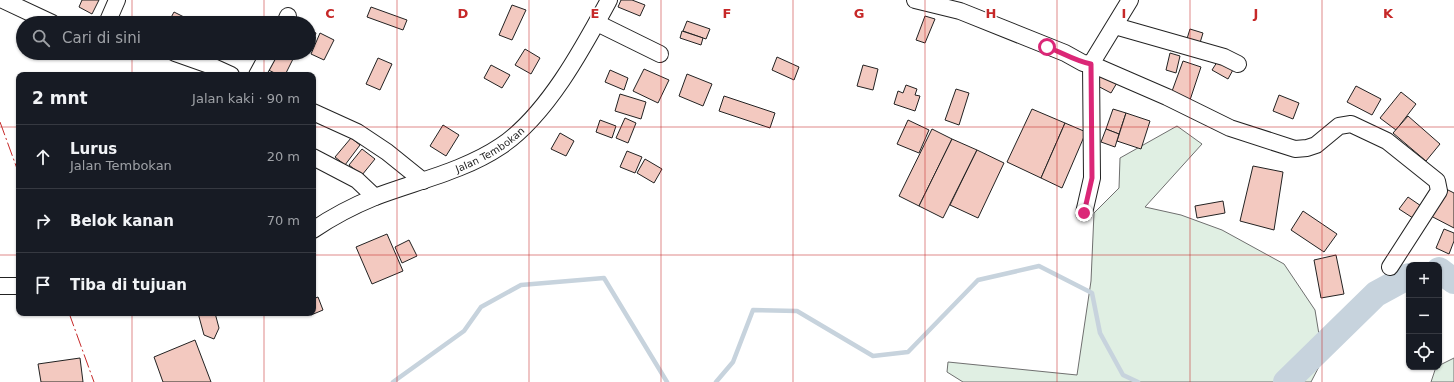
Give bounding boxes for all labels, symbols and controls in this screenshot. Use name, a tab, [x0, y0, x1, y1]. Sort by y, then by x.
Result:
text: C	[325, 6, 335, 21]
text: D	[458, 6, 469, 21]
text: E	[591, 6, 599, 21]
text: F	[723, 6, 731, 21]
text: G	[854, 6, 864, 21]
text: H	[986, 6, 996, 21]
text: I	[1122, 6, 1126, 21]
text: J	[1253, 6, 1258, 21]
text: K	[1383, 6, 1394, 21]
search box	[16, 16, 316, 60]
icon: search	[30, 27, 52, 49]
text: Cari di sini	[62, 29, 141, 47]
route start	[1038, 38, 1056, 56]
text: 2 mnt	[32, 88, 88, 108]
text: Jalan kaki · 90 m	[192, 91, 300, 106]
street label: Jalan Tembokan	[453, 125, 526, 174]
text: Lurus	[70, 140, 117, 158]
icon: ahead	[32, 146, 54, 168]
text: 20 m	[267, 149, 300, 164]
text: Jalan Tembokan	[70, 158, 172, 173]
route end	[1075, 204, 1093, 222]
icon: right	[32, 210, 54, 232]
text: Belok kanan	[70, 212, 174, 230]
text: 70 m	[267, 213, 300, 228]
map controls	[1406, 262, 1442, 370]
button: +	[1406, 262, 1442, 298]
icon: arrive	[32, 274, 54, 296]
text: Tiba di tujuan	[70, 276, 187, 294]
button: −	[1406, 298, 1442, 334]
button: locate	[1406, 334, 1442, 370]

